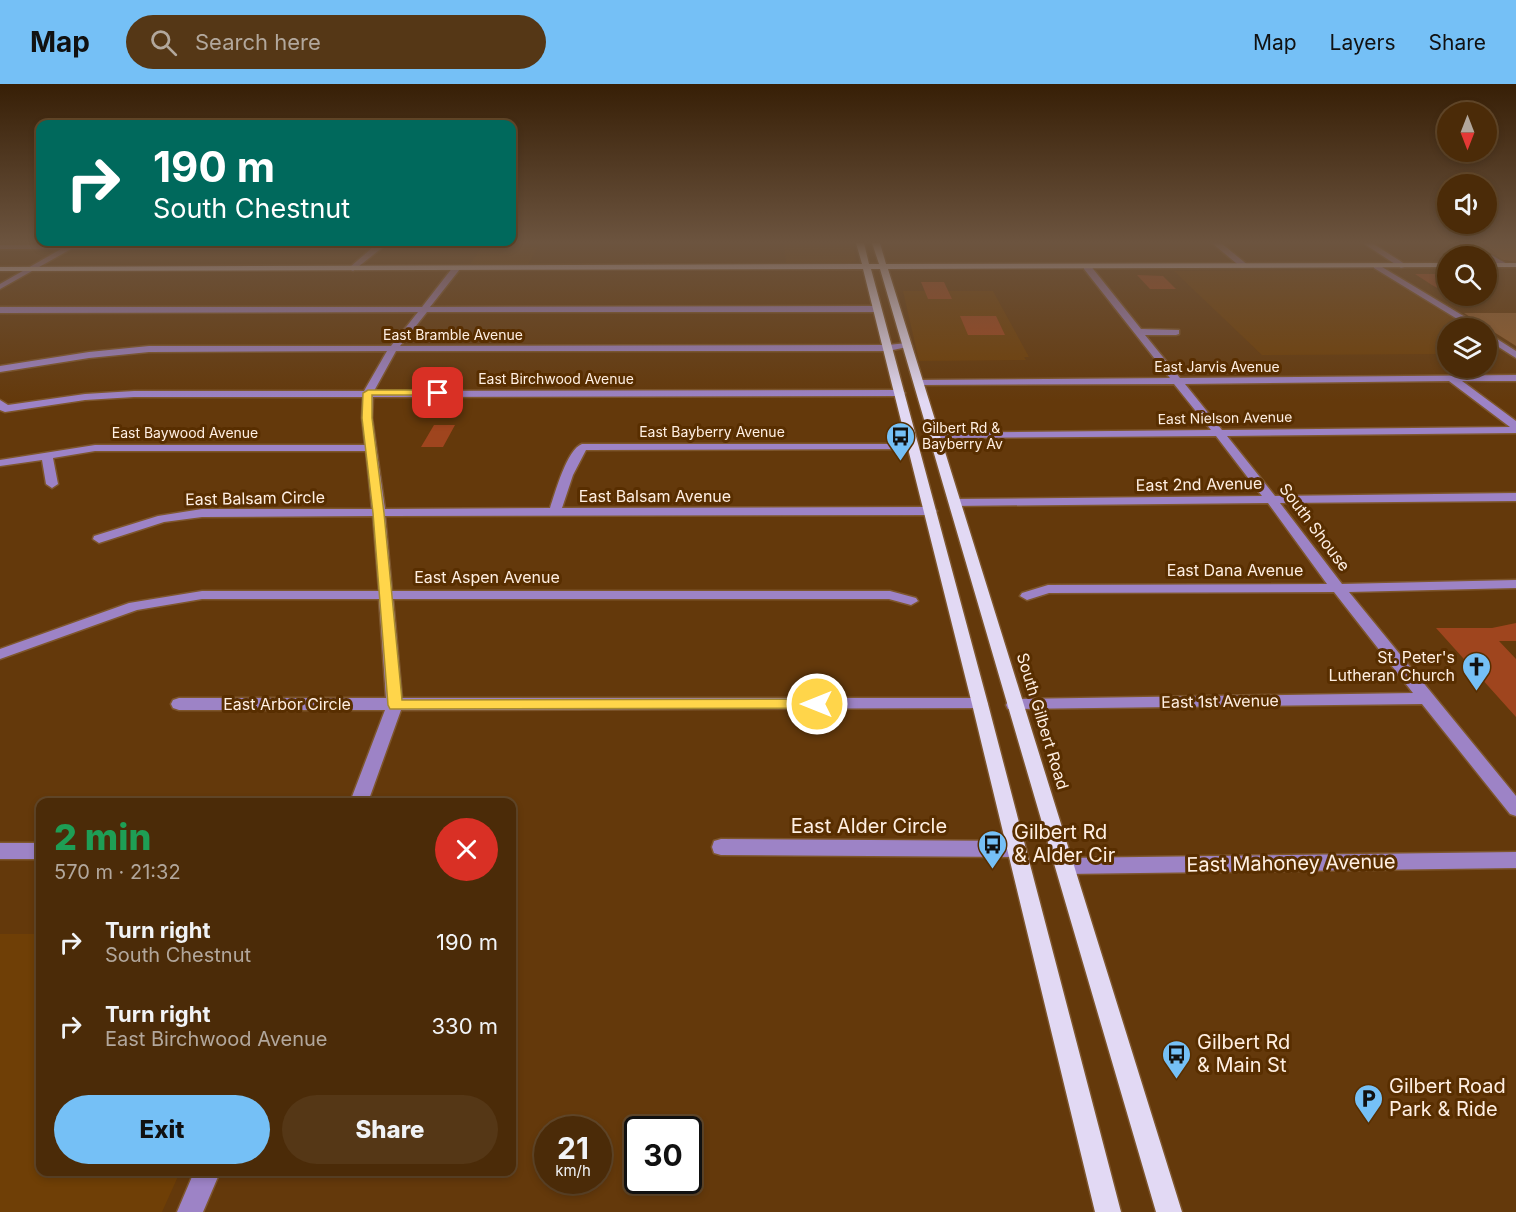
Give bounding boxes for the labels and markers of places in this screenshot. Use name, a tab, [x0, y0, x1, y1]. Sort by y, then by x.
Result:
pin	[412, 367, 463, 418]
place label: Gilbert Rd & Bayberry Av	[922, 419, 1003, 452]
bus stop icon: Gilbert Rd & Bayberry Av	[885, 420, 917, 462]
place label: St. Peter's Lutheran Church	[1329, 647, 1455, 685]
church icon: St. Peter's Lutheran Church	[1460, 650, 1492, 692]
place label: Gilbert Rd & Alder Cir	[1014, 820, 1116, 867]
bus stop icon: Gilbert Rd & Alder Cir	[977, 828, 1009, 870]
place label: Gilbert Rd & Main St	[1197, 1030, 1290, 1077]
bus stop icon: Gilbert Rd & Main St	[1160, 1038, 1192, 1080]
place label: Gilbert Road Park & Ride	[1389, 1074, 1506, 1121]
parking icon: Gilbert Road Park & Ride	[1352, 1082, 1384, 1124]

